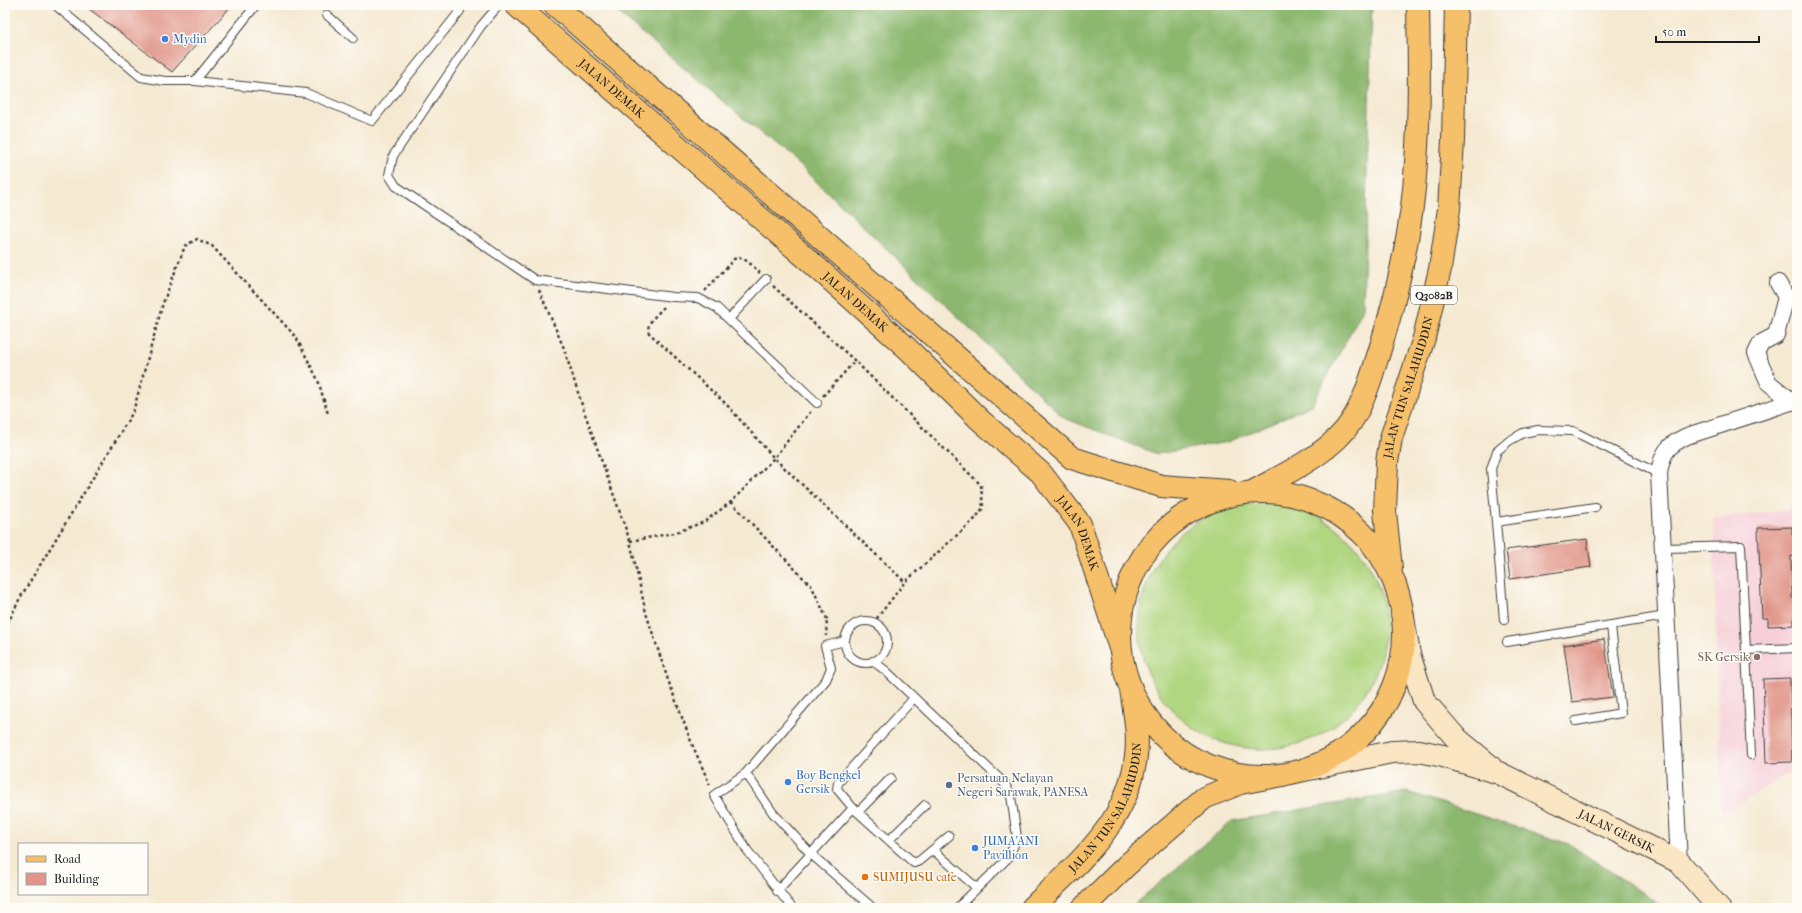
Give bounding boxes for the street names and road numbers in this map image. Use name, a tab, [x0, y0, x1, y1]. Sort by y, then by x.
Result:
street label: JALAN DEMAK	[575, 55, 649, 122]
street label: JALAN DEMAK	[819, 268, 892, 336]
road number: Q3082B	[1411, 286, 1457, 304]
street label: JALAN TUN SALAHUDDIN	[1381, 315, 1436, 461]
street label: JALAN DEMAK	[1053, 492, 1102, 574]
street label: JALAN TUN SALAHUDDIN	[1065, 742, 1144, 876]
street label: JALAN GERSIK	[1575, 806, 1658, 856]

